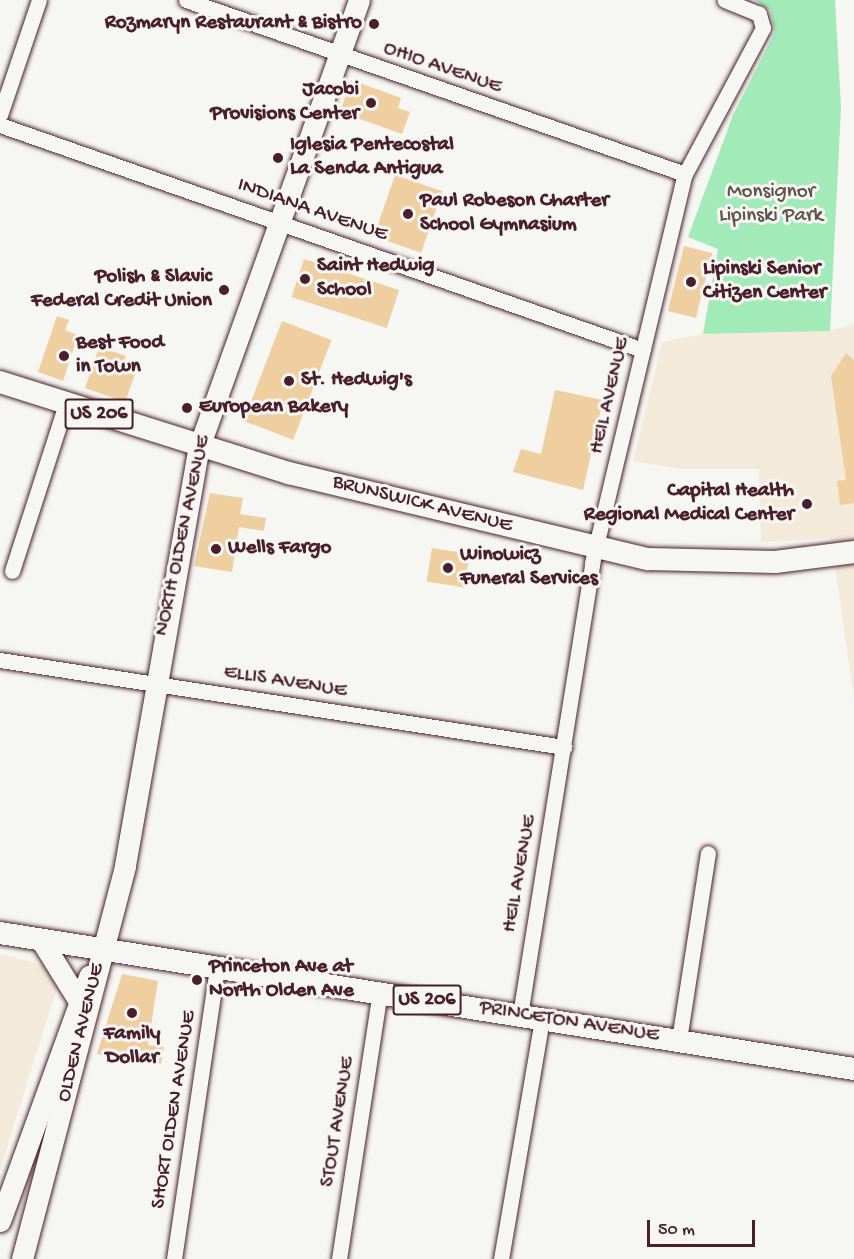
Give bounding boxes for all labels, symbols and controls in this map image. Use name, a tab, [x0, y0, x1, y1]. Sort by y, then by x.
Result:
place label: Rozmaryn Restaurant & Bistro	[105, 11, 362, 37]
marker: Rozmaryn Restaurant & Bistro	[367, 17, 381, 31]
street label: OHIO AVENUE	[380, 37, 504, 101]
place label: Jacobi Provisions Center	[210, 78, 359, 128]
marker: Jacobi Provisions Center	[364, 96, 378, 110]
place label: Iglesia Pentecostal La Senda Antigua	[290, 133, 454, 183]
marker: Iglesia Pentecostal La Senda Antigua	[271, 151, 285, 165]
street label: INDIANA AVENUE	[234, 174, 390, 248]
park label: Monsignor Lipinski Park	[719, 180, 823, 230]
place label: Paul Robeson Charter School Gymnasium	[420, 189, 609, 239]
marker: Paul Robeson Charter School Gymnasium	[401, 207, 415, 221]
place label: Saint Hedwig School	[317, 254, 434, 304]
place label: Lipinski Senior Citizen Center	[703, 257, 826, 307]
place label: Polish & Slavic Federal Credit Union	[31, 265, 212, 315]
marker: Saint Hedwig School	[298, 272, 312, 286]
marker: Lipinski Senior Citizen Center	[684, 275, 698, 289]
marker: Polish & Slavic Federal Credit Union	[217, 283, 231, 297]
place label: Best Food in Town	[76, 331, 164, 381]
street label: HEIL AVENUE	[585, 335, 637, 457]
marker: Best Food in Town	[57, 349, 71, 363]
place label: St. Hedwig's	[301, 368, 412, 394]
marker: St. Hedwig's	[282, 374, 296, 388]
place label: European Bakery	[199, 395, 348, 421]
road number: US 206	[64, 397, 134, 431]
marker: European Bakery	[180, 401, 194, 415]
street label: NORTH OLDEN AVENUE	[150, 433, 218, 639]
street label: BRUNSWICK AVENUE	[330, 470, 514, 540]
place label: Capital Health Regional Medical Center	[584, 479, 794, 529]
marker: Capital Health Regional Medical Center	[798, 495, 816, 513]
place label: Wells Fargo	[228, 536, 331, 562]
marker: Wells Fargo	[209, 542, 223, 556]
place label: Winowicz Funeral Services	[460, 543, 598, 593]
marker: Winowicz Funeral Services	[441, 561, 455, 575]
street label: ELLIS AVENUE	[222, 661, 348, 705]
street label: HEIL AVENUE	[498, 813, 544, 935]
place label: Princeton Ave at North Olden Ave	[209, 955, 354, 1005]
street label: OLDEN AVENUE	[53, 961, 111, 1105]
marker: Princeton Ave at North Olden Ave	[190, 973, 204, 987]
road number: US 206	[392, 983, 462, 1017]
street label: PRINCETON AVENUE	[478, 996, 660, 1050]
marker: Family Dollar	[125, 1006, 139, 1020]
street label: SHORT OLDEN AVENUE	[147, 1009, 203, 1211]
place label: Family Dollar	[104, 1022, 160, 1072]
street label: STOUT AVENUE	[316, 1055, 362, 1189]
scale bar	[650, 1208, 758, 1246]
text: 50 m	[658, 1220, 695, 1241]

